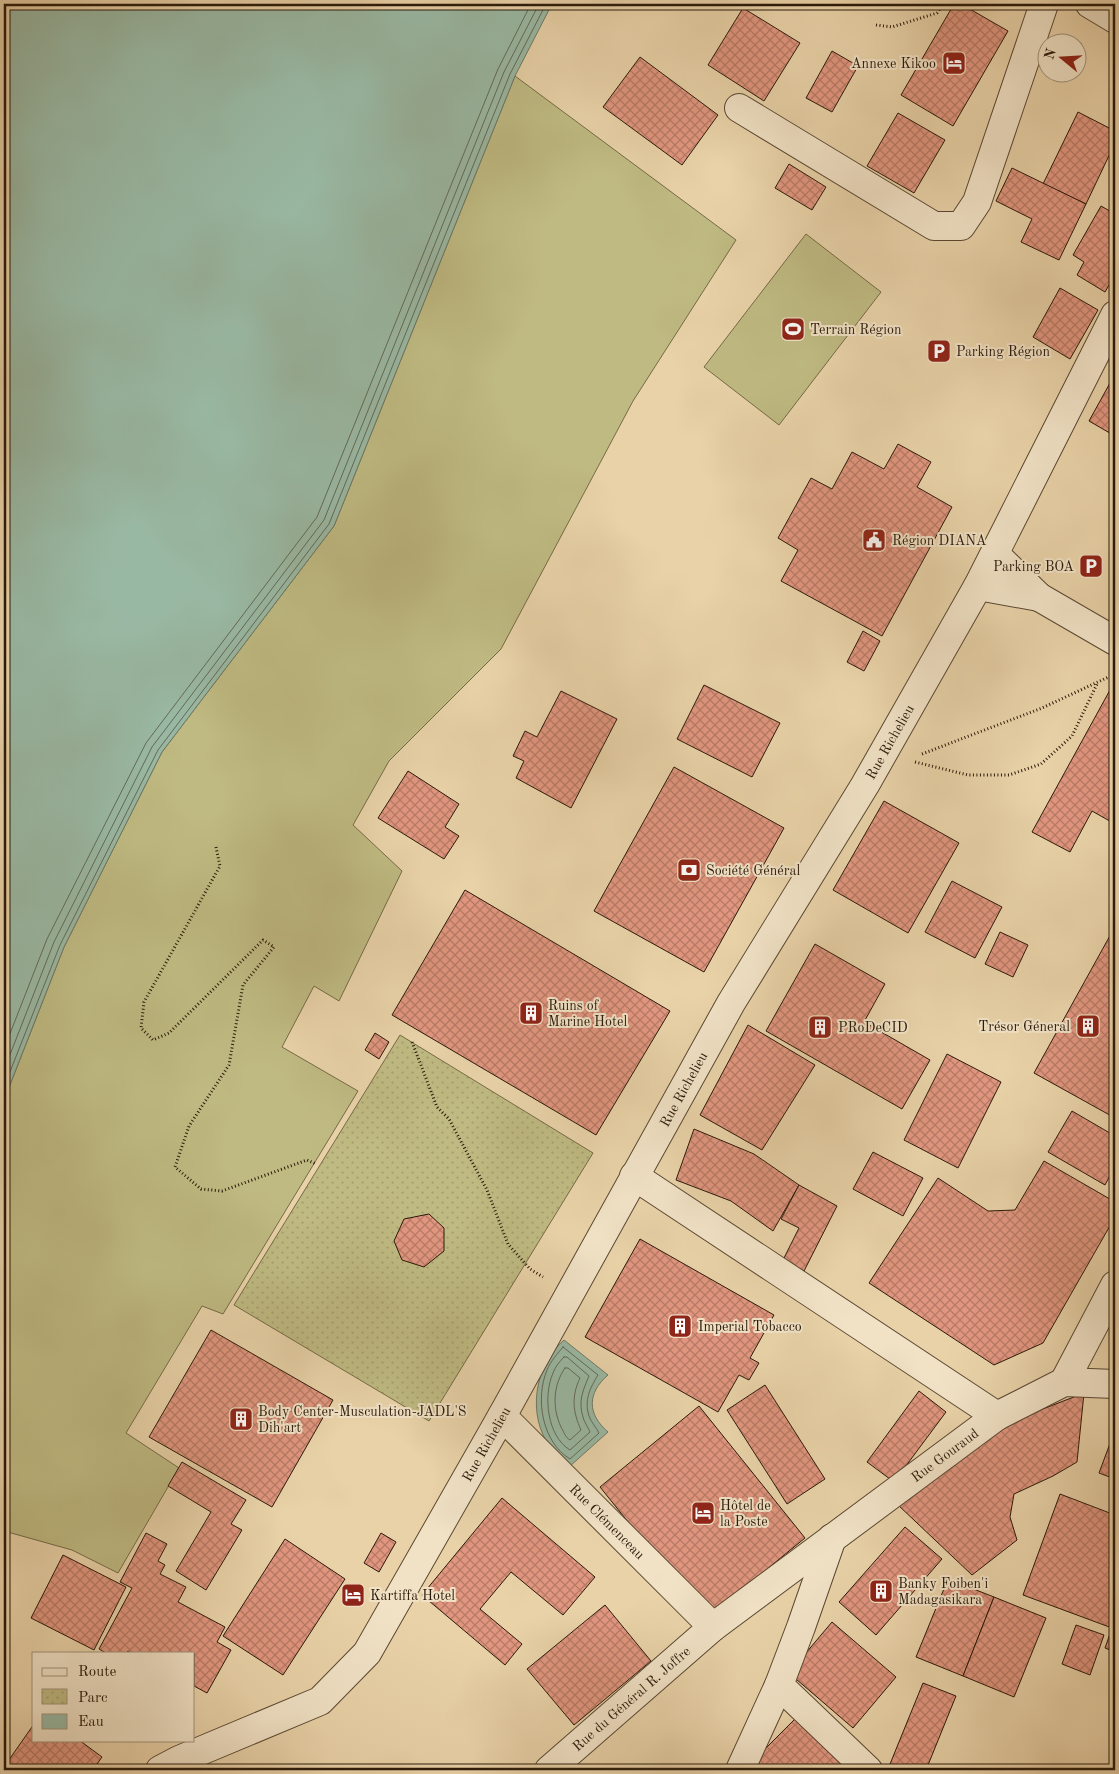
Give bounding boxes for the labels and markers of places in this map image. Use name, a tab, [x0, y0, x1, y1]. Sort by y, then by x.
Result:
hotel icon: Annexe Kikoo	[941, 50, 967, 76]
place label: Annexe Kikoo	[851, 57, 936, 71]
sports icon: Terrain Région	[780, 316, 806, 342]
place label: Terrain Région	[810, 323, 902, 337]
parking icon: Parking Région	[926, 338, 952, 364]
place label: Parking Région	[956, 345, 1050, 359]
public building icon: Région DIANA	[861, 527, 887, 553]
place label: Région DIANA	[892, 534, 987, 548]
parking icon: Parking BOA	[1078, 553, 1104, 579]
place label: Parking BOA	[993, 560, 1074, 574]
bank icon: Société Général	[676, 857, 702, 883]
place label: Société Général	[706, 864, 800, 878]
place label: Ruins of Marine Hotel	[548, 999, 627, 1029]
building icon: Ruins of Marine Hotel	[518, 1000, 544, 1026]
building icon: Trésor Géneral	[1075, 1013, 1101, 1039]
building icon: PRoDeCID	[807, 1014, 833, 1040]
place label: Trésor Géneral	[978, 1020, 1070, 1034]
place label: PRoDeCID	[838, 1021, 908, 1035]
building icon: Imperial Tobacco	[667, 1313, 693, 1339]
place label: Imperial Tobacco	[698, 1320, 802, 1334]
place label: Body Center-Musculation-JADL'S Dih'art	[258, 1405, 467, 1435]
building icon: Body Center-Musculation-JADL'S Dih'art	[228, 1406, 254, 1432]
place label: Hôtel de la Poste	[720, 1499, 771, 1529]
hotel icon: Hôtel de la Poste	[690, 1500, 716, 1526]
place label: Banky Foiben'i Madagasikara	[898, 1577, 988, 1607]
building icon: Banky Foiben'i Madagasikara	[868, 1578, 894, 1604]
hotel icon: Kartiffa Hotel	[340, 1582, 366, 1608]
place label: Kartiffa Hotel	[370, 1589, 455, 1603]

